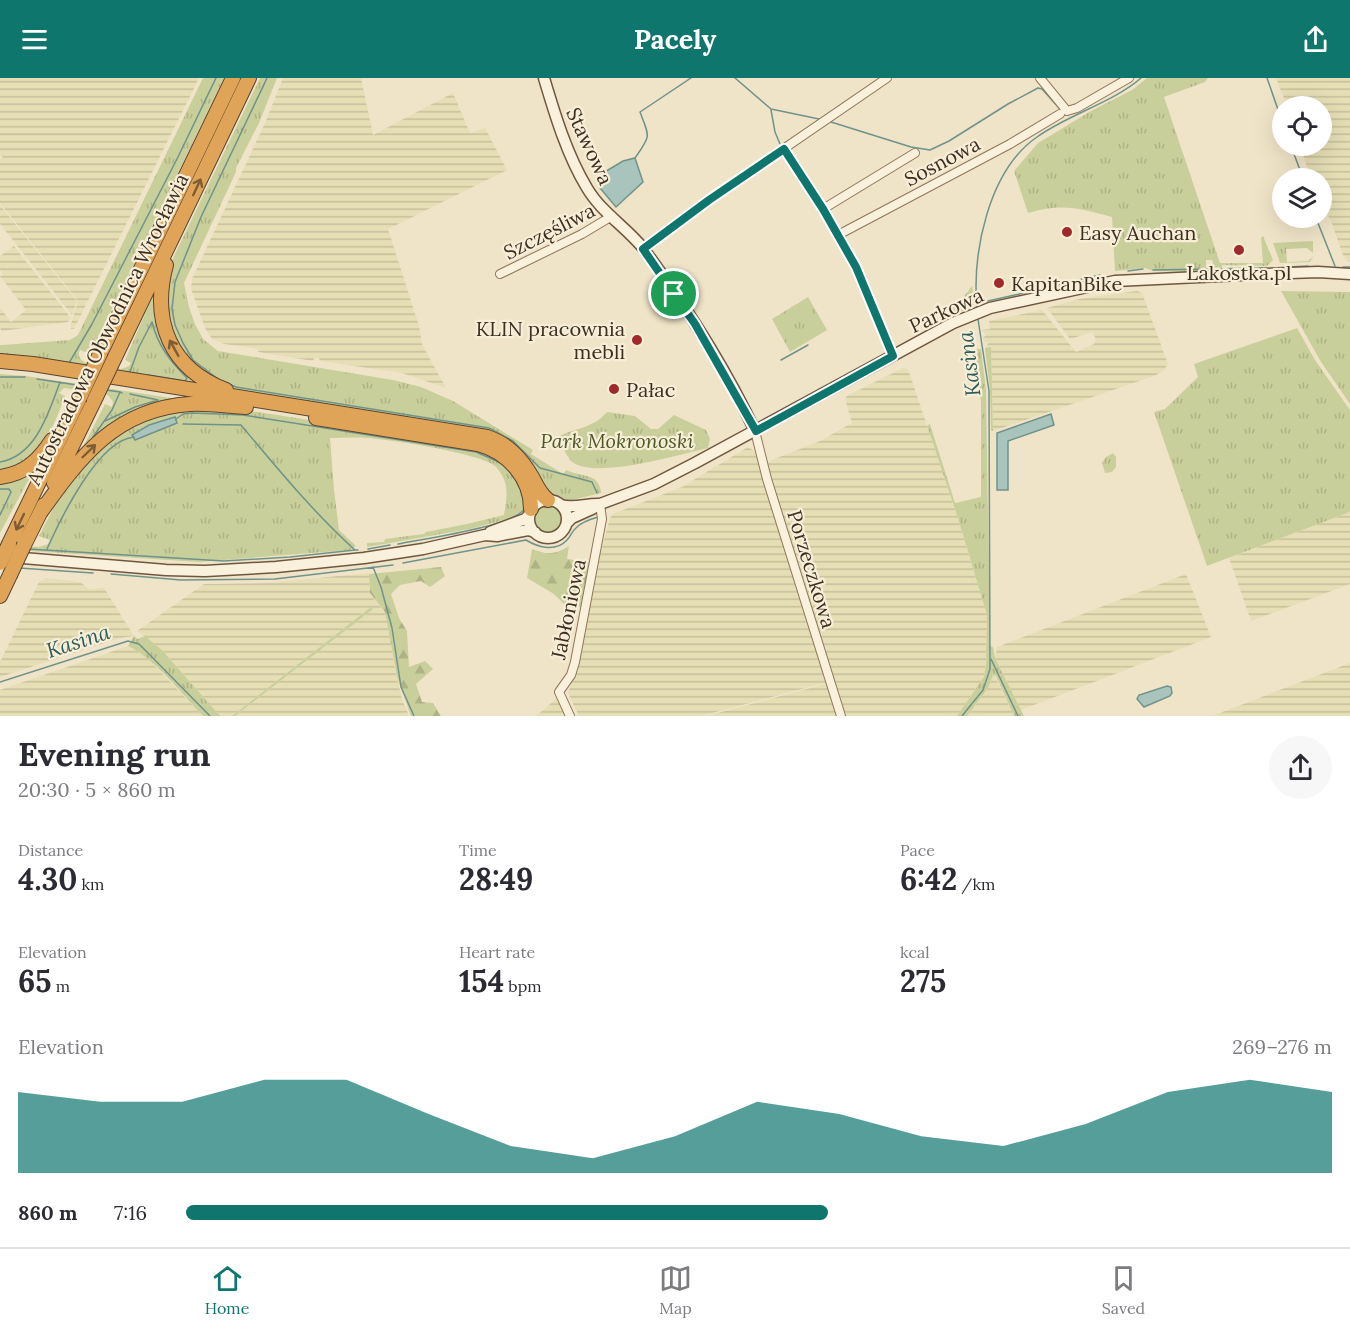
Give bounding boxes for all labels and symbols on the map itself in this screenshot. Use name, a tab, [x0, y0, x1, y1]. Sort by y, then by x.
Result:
street label: Stawowa	[561, 103, 619, 189]
street label: Sosnowa	[900, 131, 984, 191]
street label: Autostradowa Obwodnica Wrocławia	[20, 169, 194, 490]
one-way arrow	[192, 179, 204, 197]
street label: Szczęśliwa	[499, 197, 599, 265]
place label: Easy Auchan	[1079, 220, 1196, 245]
marker: Easy Auchan	[1060, 225, 1074, 239]
marker: Lakostka.pl	[1232, 243, 1246, 257]
place label: Lakostka.pl	[1187, 260, 1291, 285]
pin	[648, 268, 699, 319]
place label: KapitanBike	[1011, 271, 1122, 296]
marker: KapitanBike	[992, 276, 1006, 290]
street label: Parkowa	[905, 282, 987, 338]
place label: KLIN pracownia mebli	[476, 316, 625, 364]
water label: Kasina	[952, 329, 986, 398]
marker: KLIN pracownia mebli	[630, 333, 644, 347]
one-way arrow	[168, 340, 180, 357]
place label: Pałac	[626, 377, 675, 402]
marker: Pałac	[607, 382, 621, 396]
park label: Park Mokronoski	[540, 428, 694, 453]
one-way arrow	[81, 443, 96, 458]
street label: Porzeczkowa	[782, 507, 842, 631]
one-way arrow	[13, 512, 25, 530]
street label: Jabłoniowa	[545, 556, 591, 663]
water label: Kasina	[43, 618, 114, 664]

